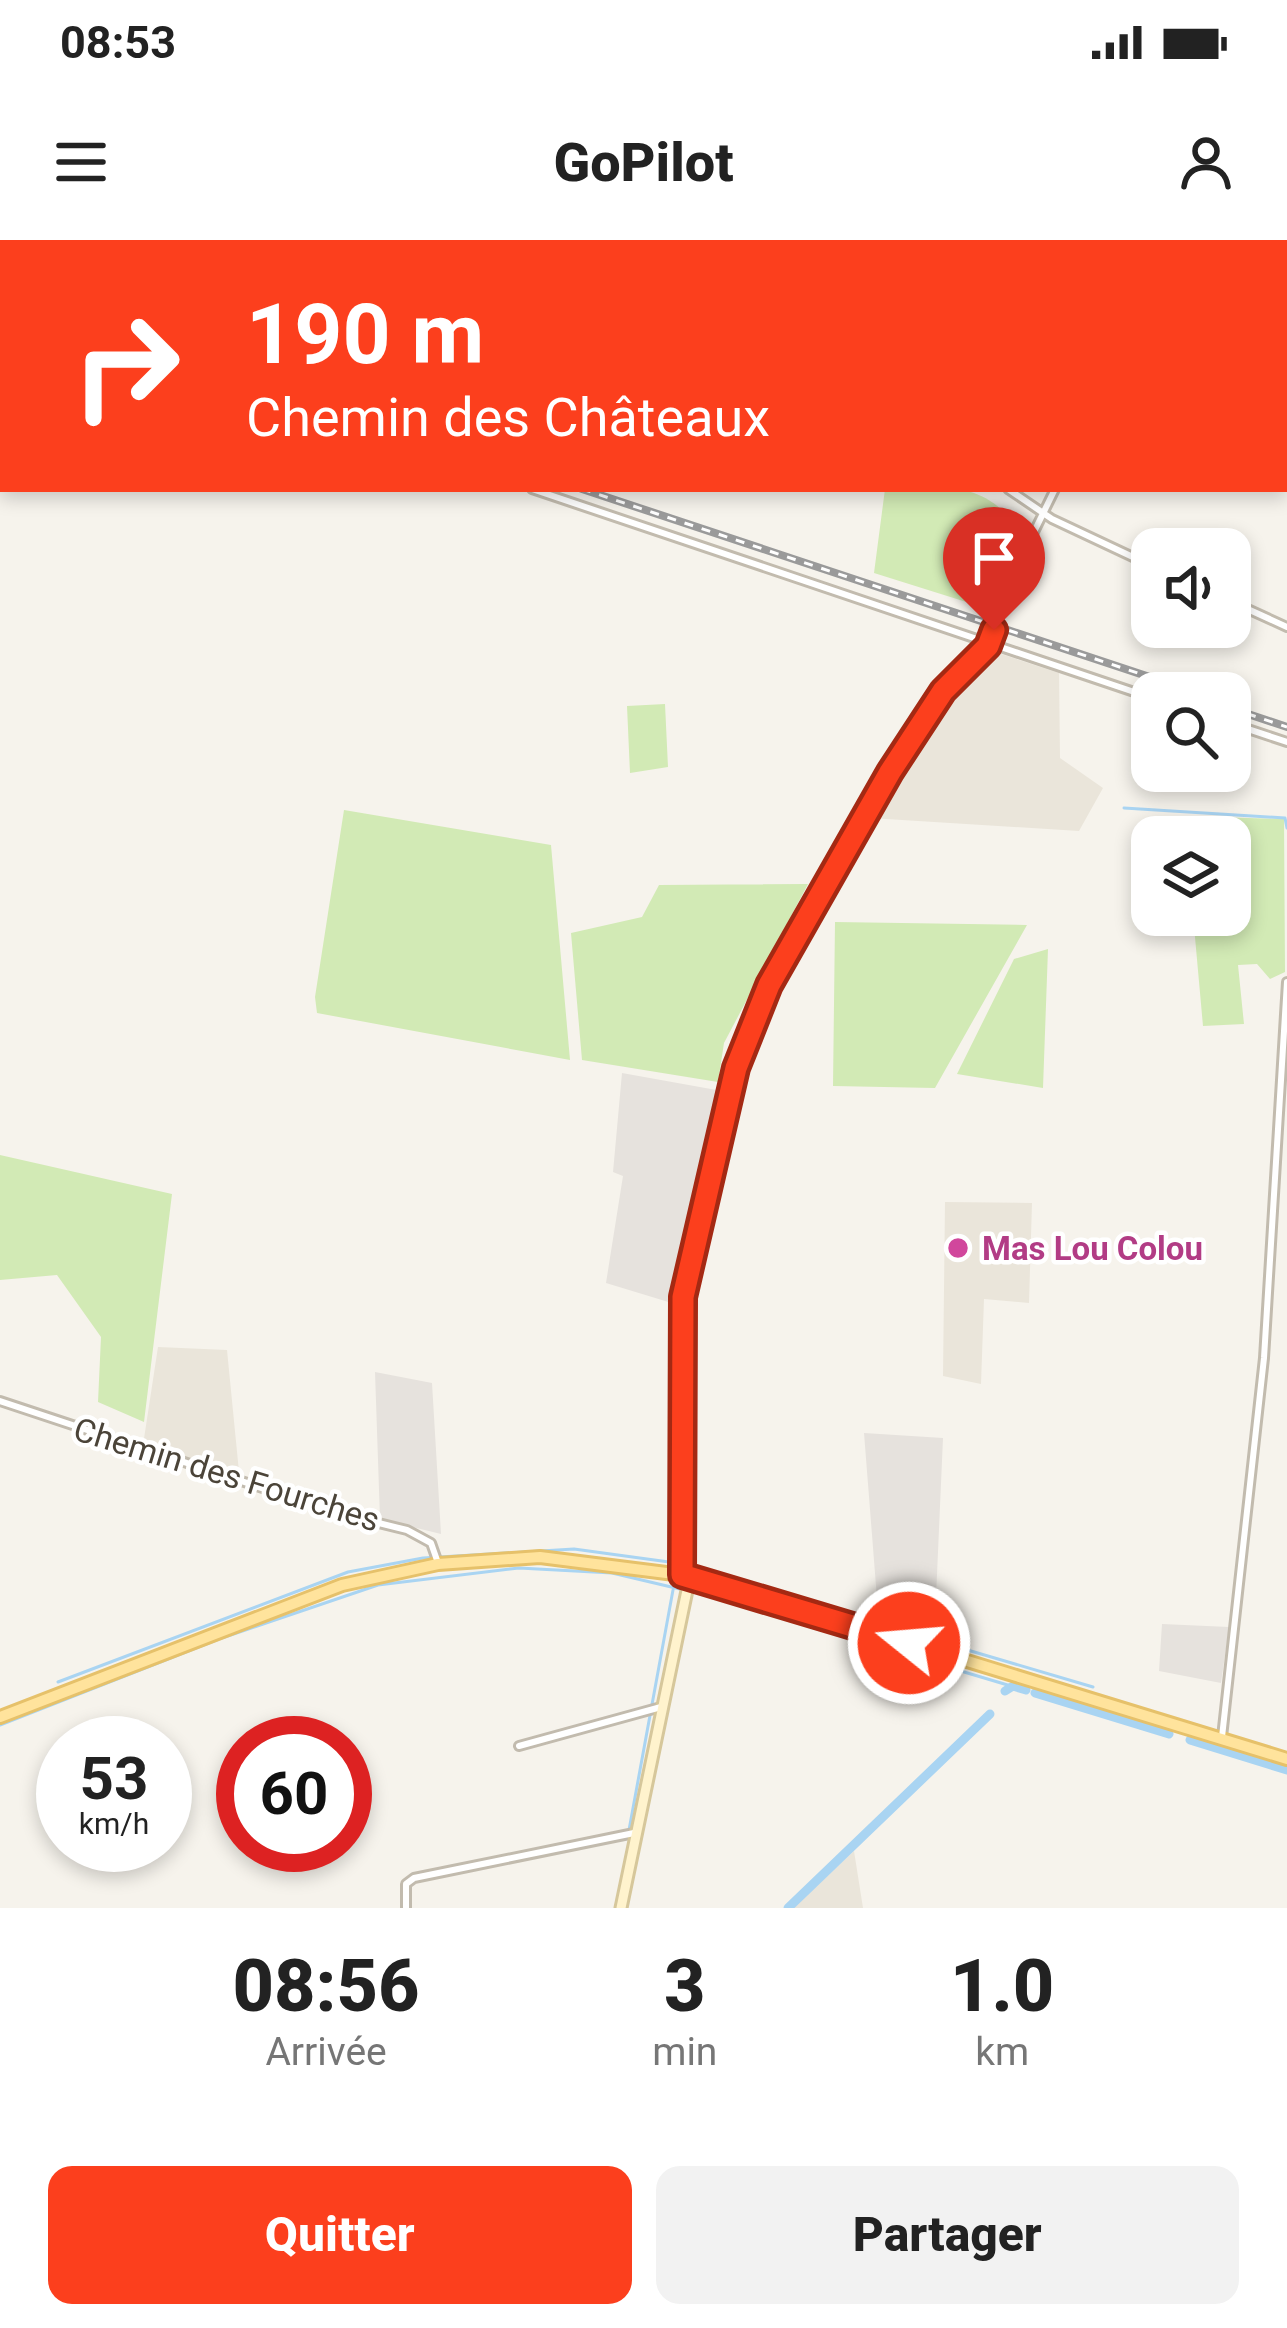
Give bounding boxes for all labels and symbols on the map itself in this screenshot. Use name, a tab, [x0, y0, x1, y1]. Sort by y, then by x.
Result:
pin	[943, 507, 1045, 630]
place label: Mas Lou Colou	[982, 1229, 1203, 1268]
marker: Mas Lou Colou	[945, 1235, 971, 1261]
street label: Chemin des Fourches	[69, 1409, 384, 1540]
position arrow	[846, 1580, 972, 1706]
speed limit sign: 60	[216, 1716, 372, 1872]

